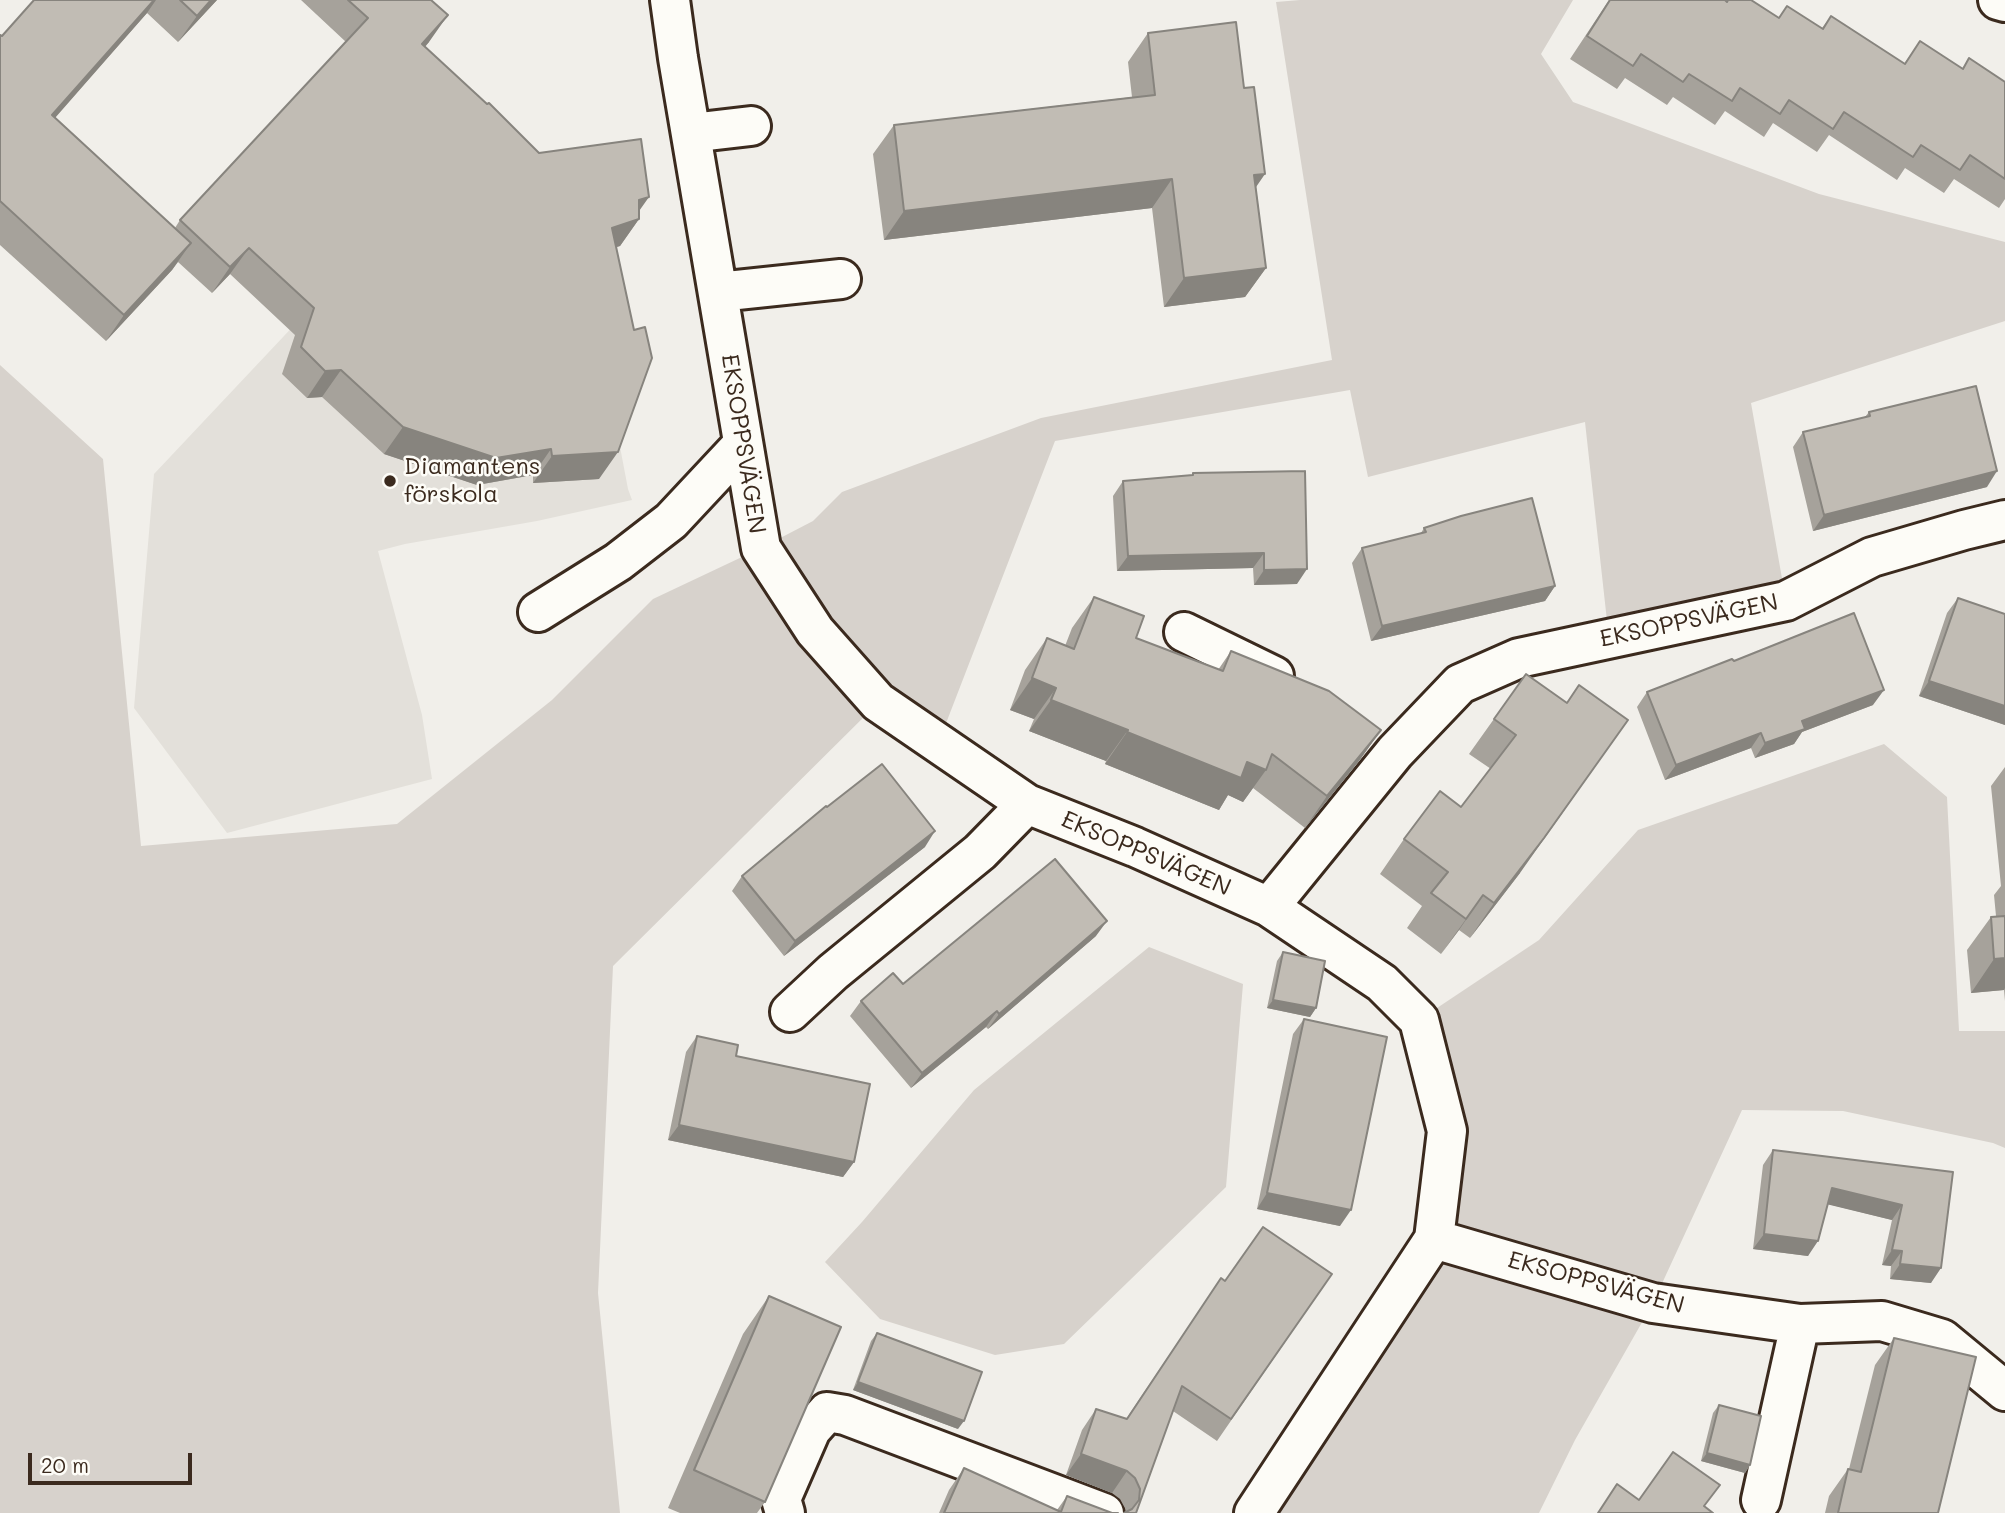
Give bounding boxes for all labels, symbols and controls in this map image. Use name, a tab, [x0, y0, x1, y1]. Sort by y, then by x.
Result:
street label: EKSOPPSVÄGEN	[715, 352, 771, 536]
place label: Diamantens förskola	[404, 453, 541, 509]
marker: Diamantens förskola	[382, 473, 398, 489]
street label: EKSOPPSVÄGEN	[1597, 588, 1781, 654]
street label: EKSOPPSVÄGEN	[1057, 805, 1235, 903]
street label: EKSOPPSVÄGEN	[1505, 1246, 1687, 1320]
scale bar	[32, 1440, 196, 1484]
text: 20 m	[41, 1451, 89, 1478]

